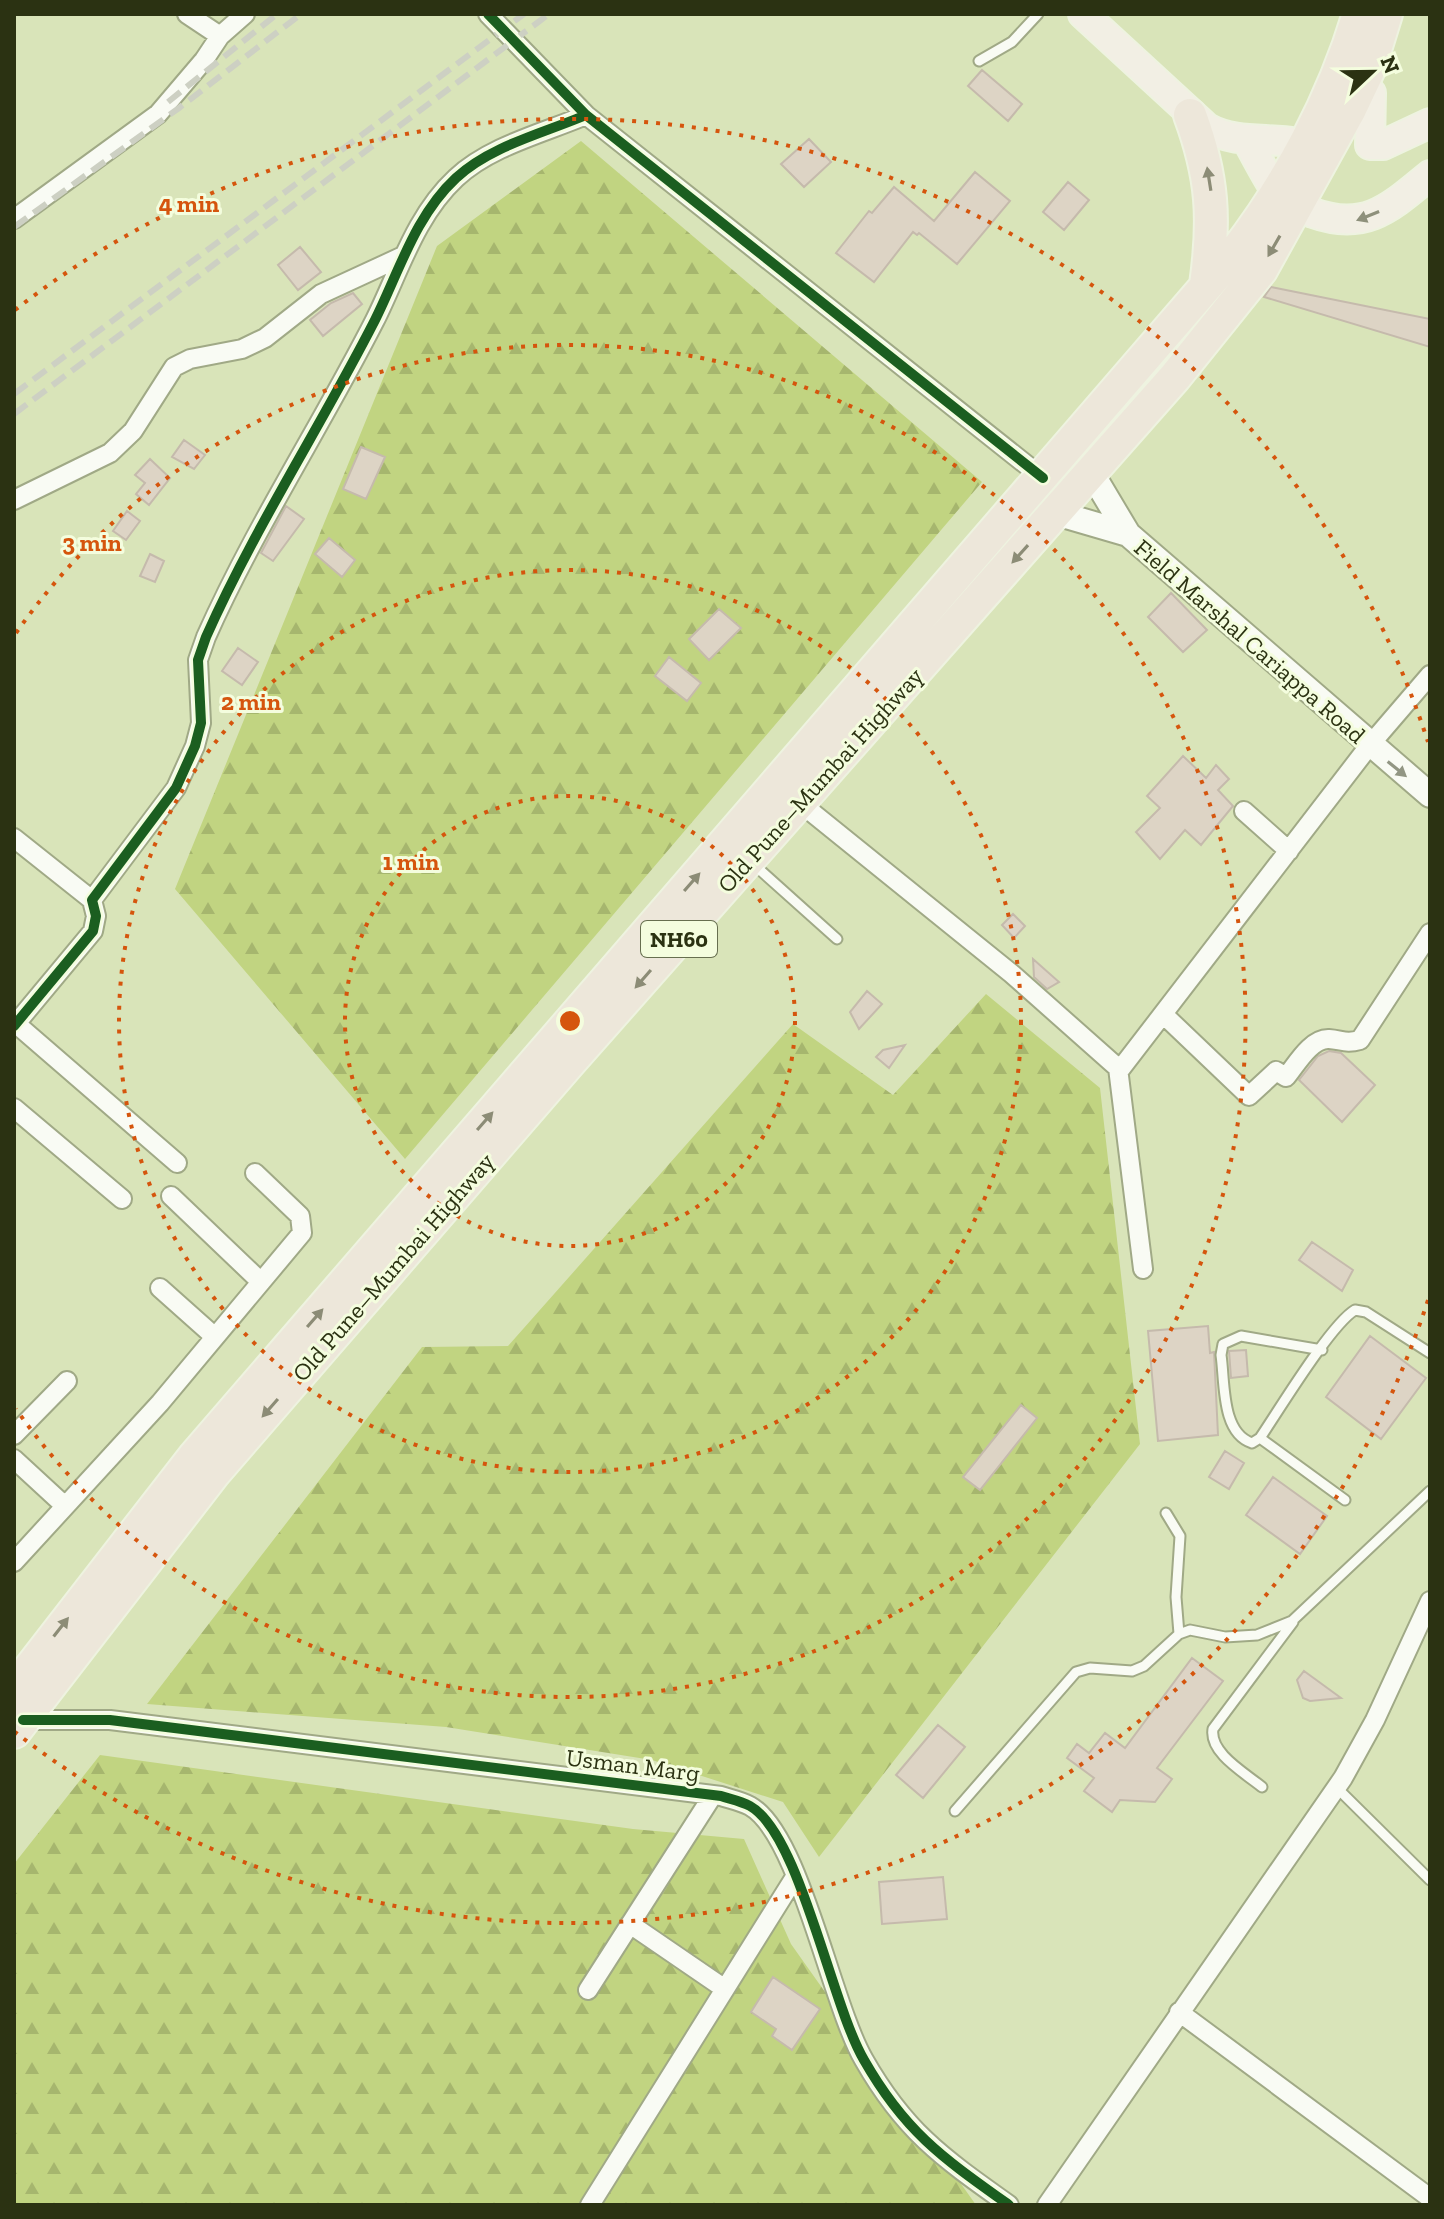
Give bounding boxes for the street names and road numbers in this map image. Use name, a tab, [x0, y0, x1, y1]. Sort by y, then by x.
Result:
street label: Field Marshal Cariappa Road	[1128, 533, 1372, 749]
street label: Old Pune–Mumbai Highway	[711, 661, 929, 899]
road number: NH60	[641, 921, 717, 957]
street label: Old Pune–Mumbai Highway	[286, 1146, 501, 1387]
street label: Usman Marg	[565, 1742, 701, 1788]

